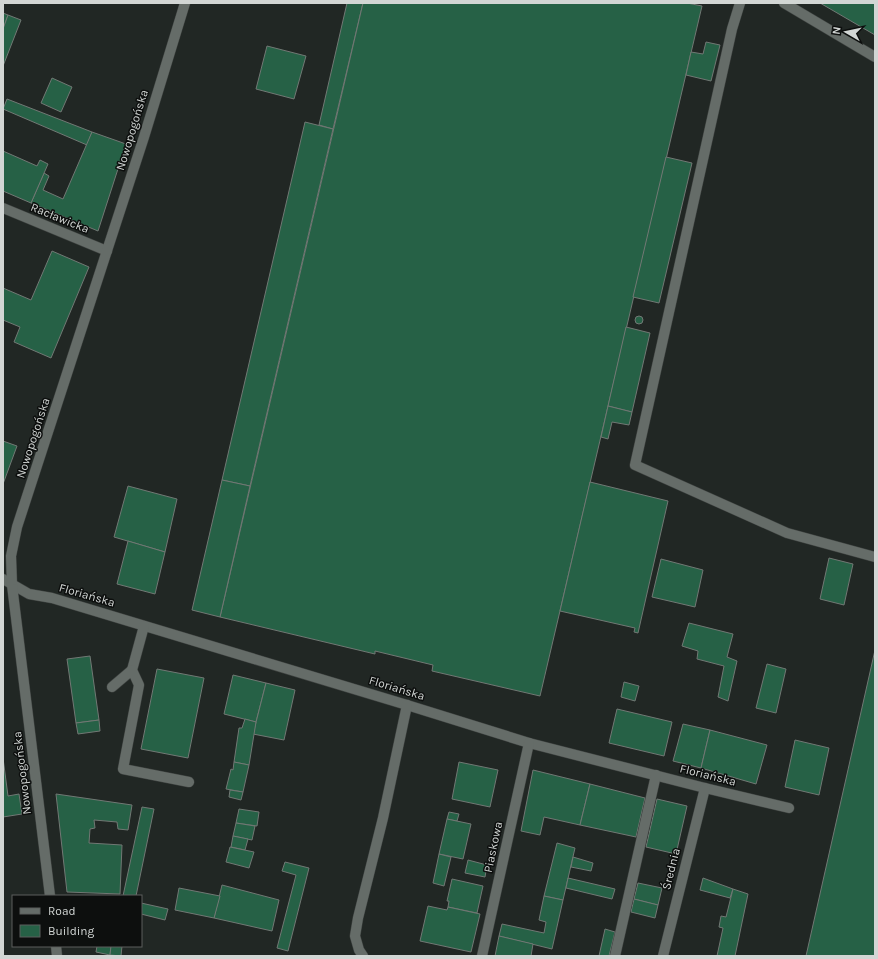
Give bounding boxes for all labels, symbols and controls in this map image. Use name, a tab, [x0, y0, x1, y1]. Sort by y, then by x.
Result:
north arrow	[826, 12, 866, 52]
text: N	[830, 26, 844, 35]
street label: Nowopogońska	[113, 88, 151, 172]
street label: Racławicka	[29, 200, 91, 236]
street label: Nowopogońska	[13, 396, 53, 480]
street label: Floriańska	[57, 580, 117, 610]
street label: Floriańska	[367, 673, 427, 703]
street label: Nowopogońska	[10, 731, 34, 815]
street label: Floriańska	[678, 761, 738, 789]
street label: Piaskowa	[481, 820, 505, 874]
street label: Średnia	[658, 847, 683, 891]
legend	[12, 895, 142, 947]
text: Road	[48, 904, 76, 918]
text: Building	[48, 924, 95, 938]

